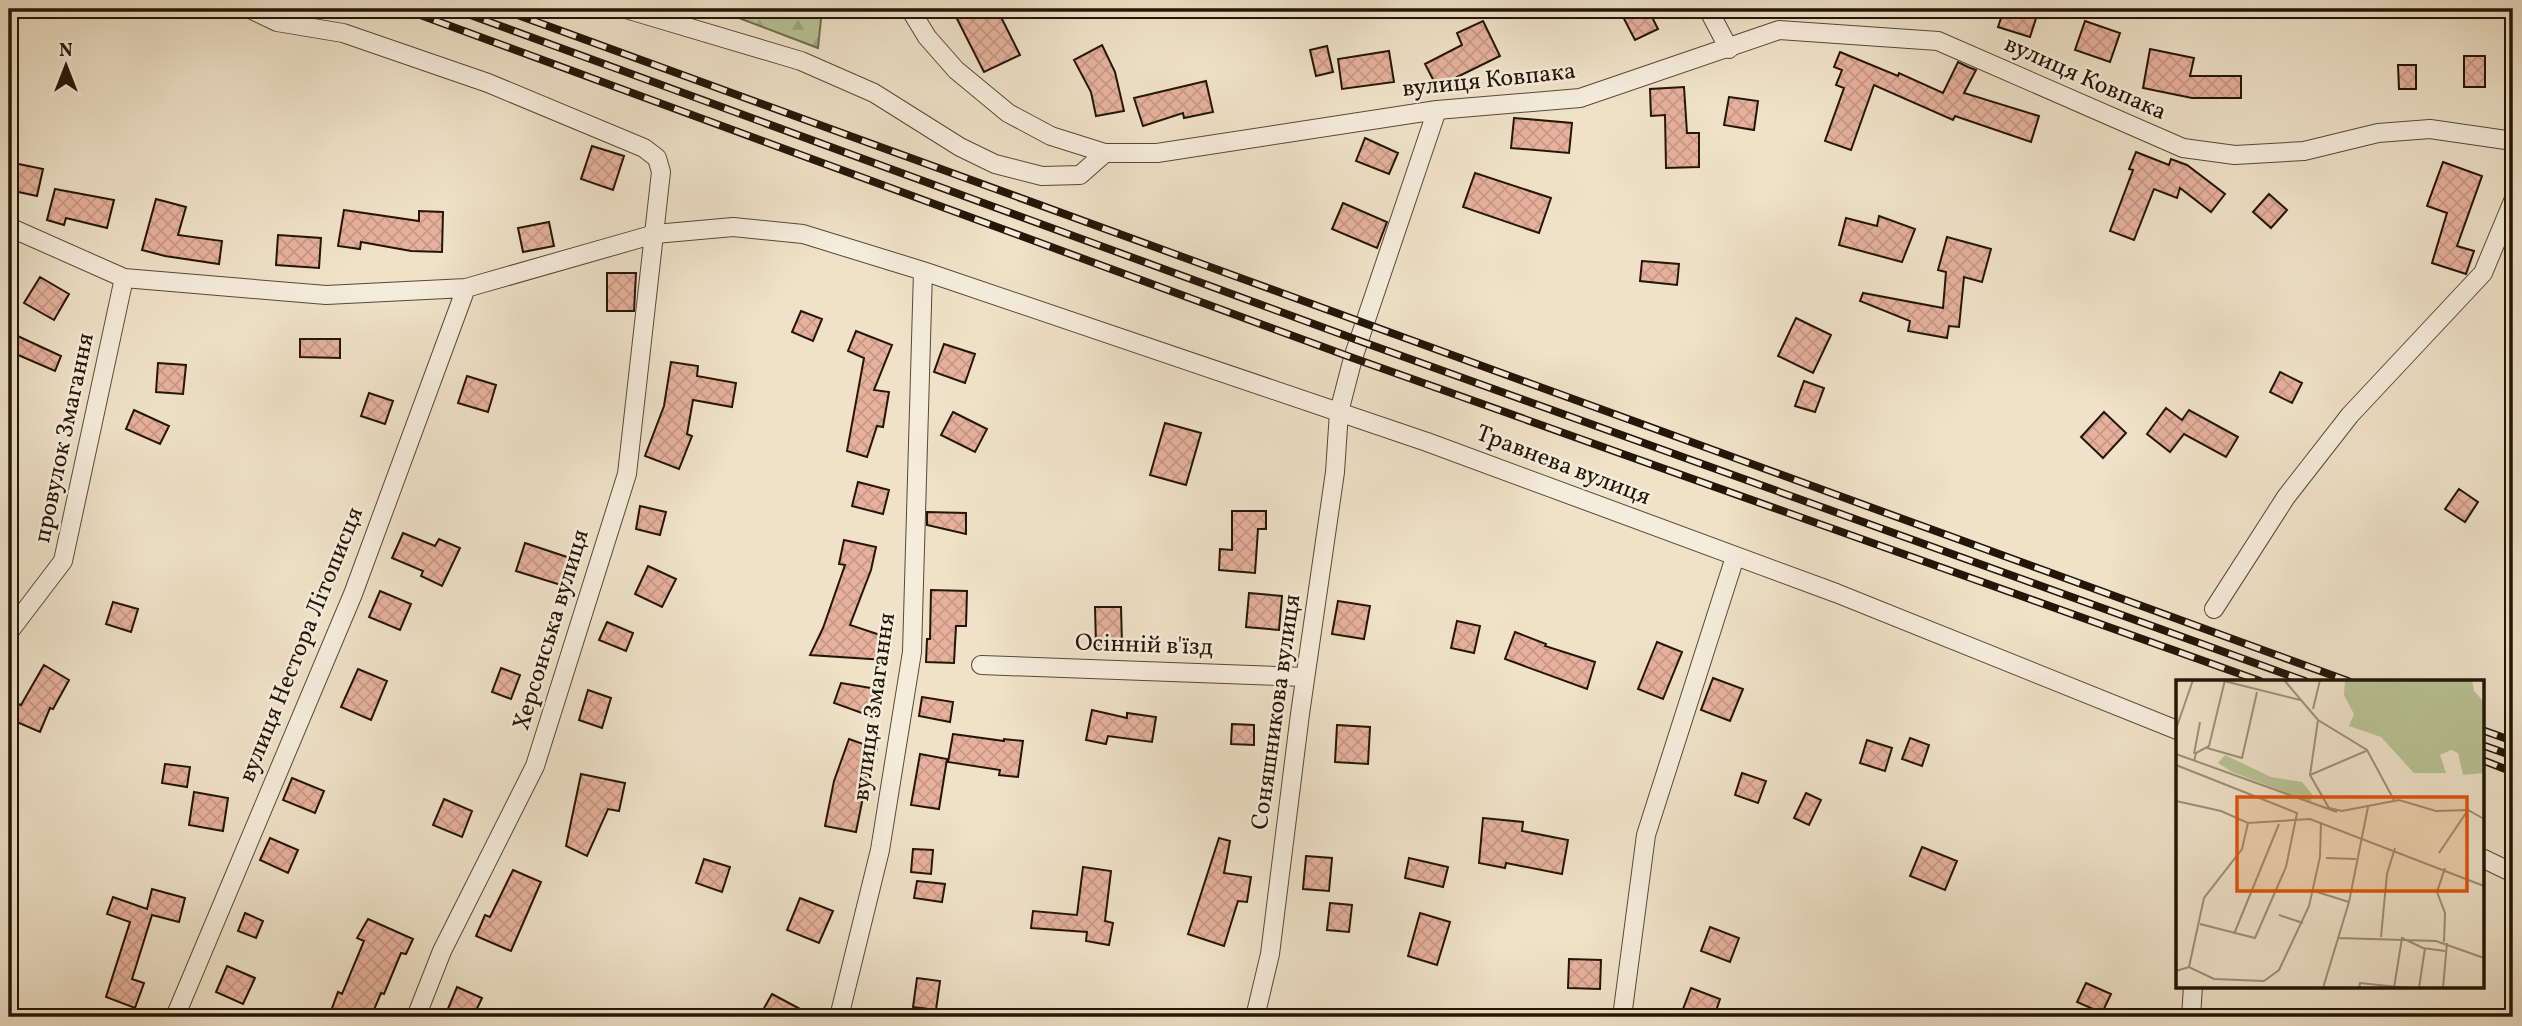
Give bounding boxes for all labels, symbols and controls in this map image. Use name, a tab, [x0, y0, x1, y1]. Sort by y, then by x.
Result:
street label: вулиця Ковпака	[1998, 28, 2172, 130]
north arrow	[32, 32, 102, 102]
text: N	[59, 38, 73, 64]
street label: вулиця Ковпака	[1401, 55, 1577, 107]
street label: провулок Змагання	[26, 330, 104, 546]
street label: Травнева вулиця	[1471, 417, 1655, 515]
street label: вулиця Нестора Літописця	[231, 502, 373, 788]
street label: Херсонська вулиця	[505, 525, 599, 735]
street label: Соняшникова вулиця	[1244, 592, 1310, 832]
street label: вулиця Змагання	[845, 611, 905, 803]
street label: Осінній в'їзд	[1074, 627, 1214, 665]
inset map	[2176, 680, 2484, 988]

